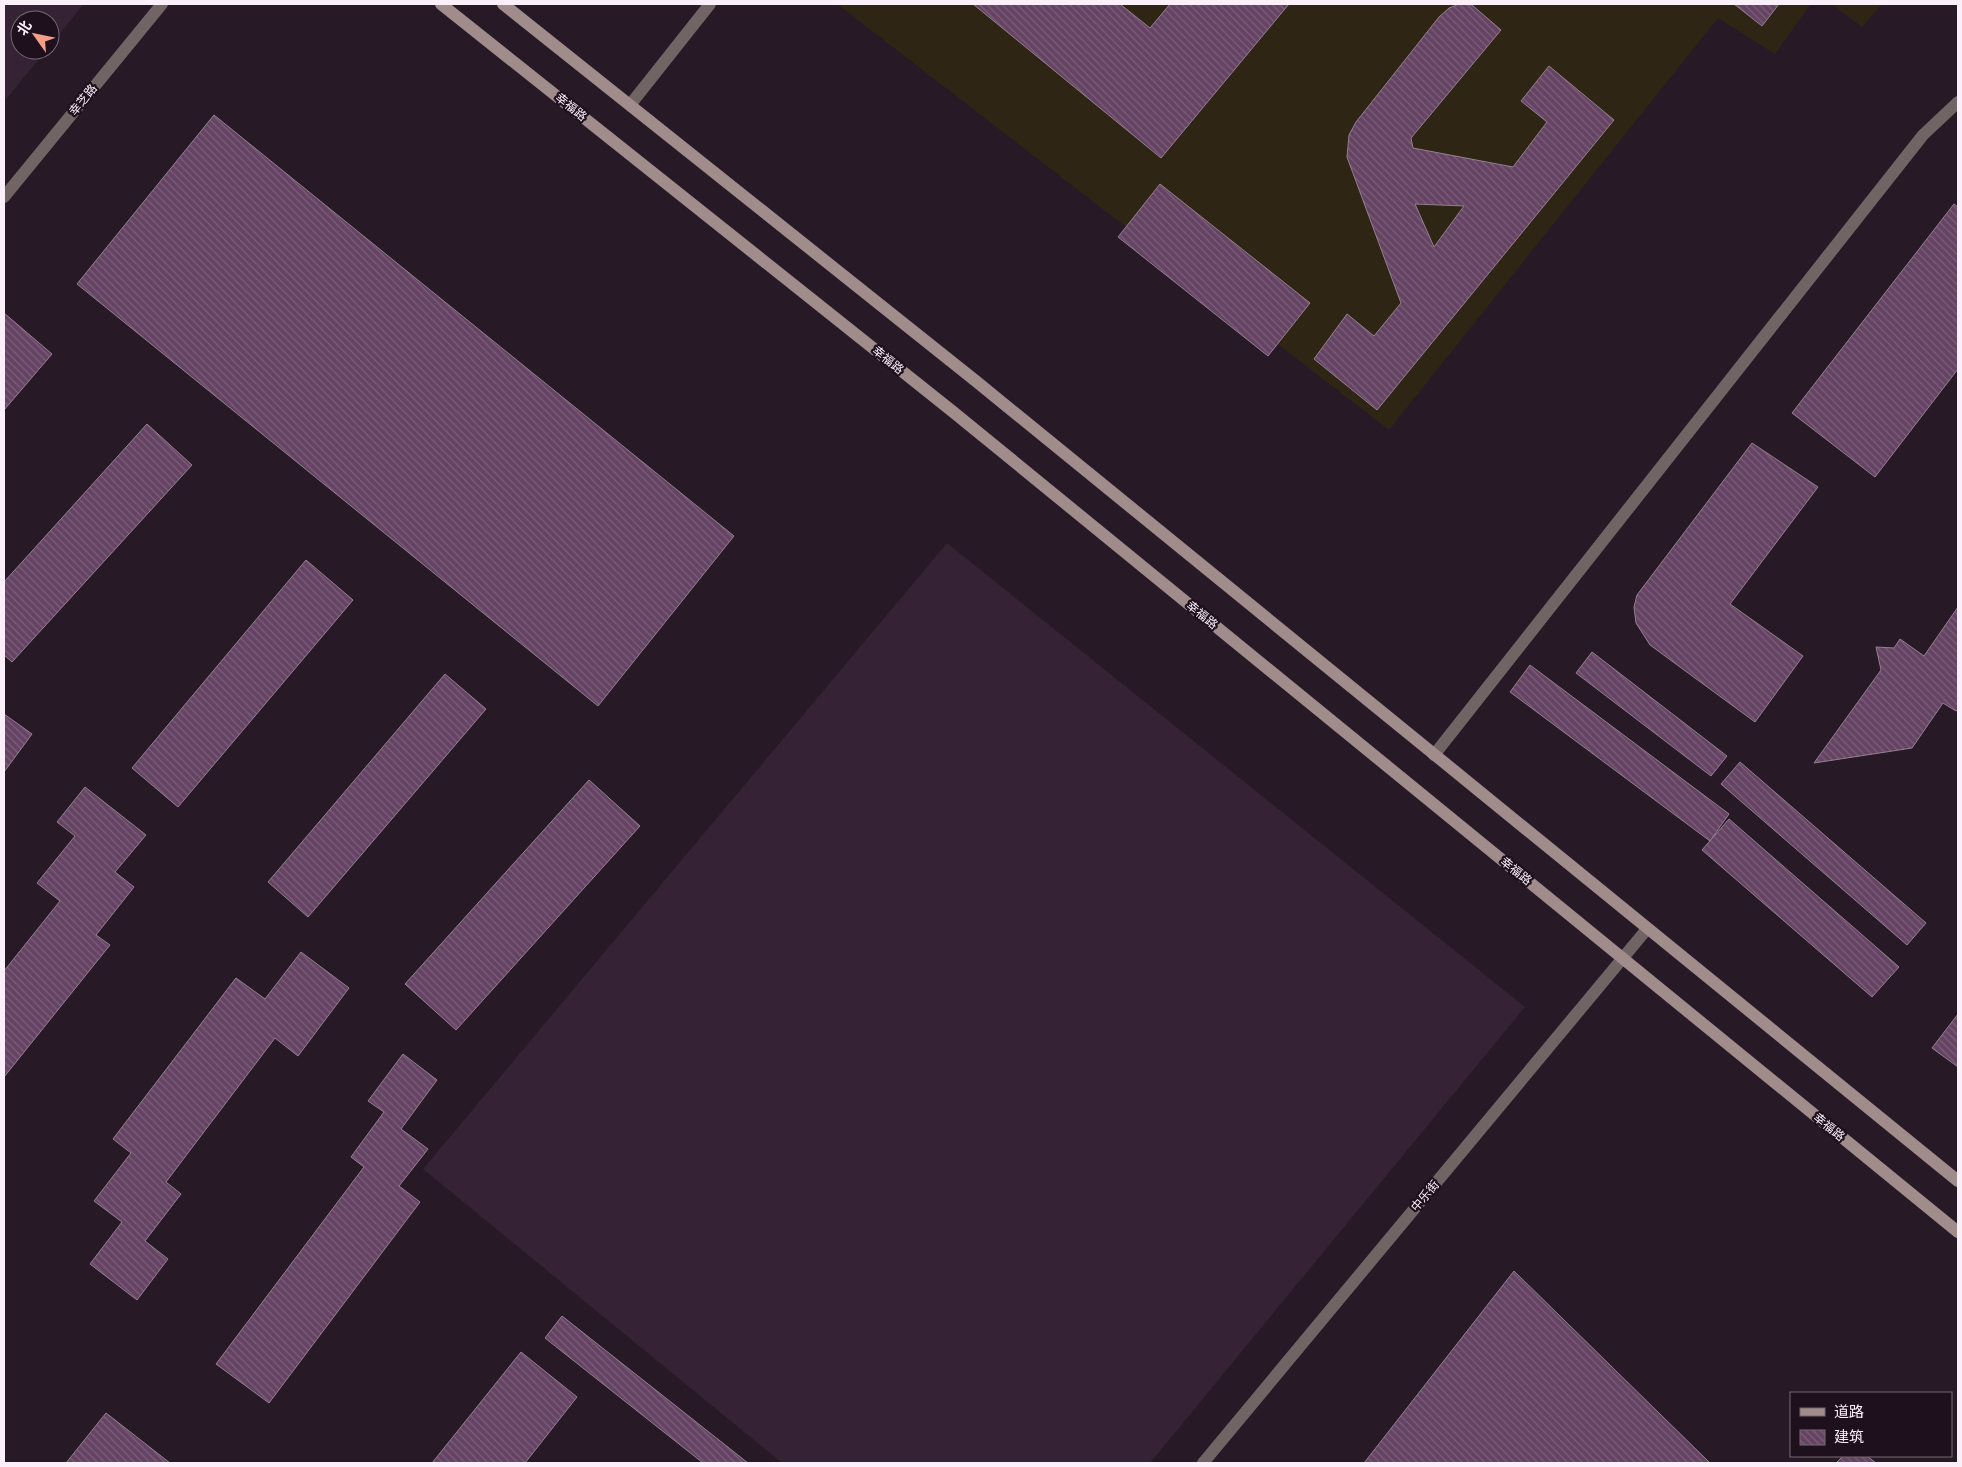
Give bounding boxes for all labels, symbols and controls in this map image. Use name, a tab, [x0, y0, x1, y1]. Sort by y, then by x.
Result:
north arrow	[10, 10, 60, 60]
text: 北	[13, 17, 35, 39]
street label: 幸芝路	[65, 81, 100, 118]
street label: 幸福路	[553, 89, 590, 124]
street label: 幸福路	[870, 342, 907, 377]
street label: 幸福路	[1184, 597, 1221, 632]
street label: 幸福路	[1498, 853, 1535, 888]
street label: 幸福路	[1811, 1109, 1848, 1144]
street label: 中乐街	[1407, 1177, 1442, 1214]
legend	[1790, 1392, 1952, 1457]
text: 道路	[1834, 1402, 1864, 1421]
text: 建筑	[1834, 1427, 1864, 1446]

